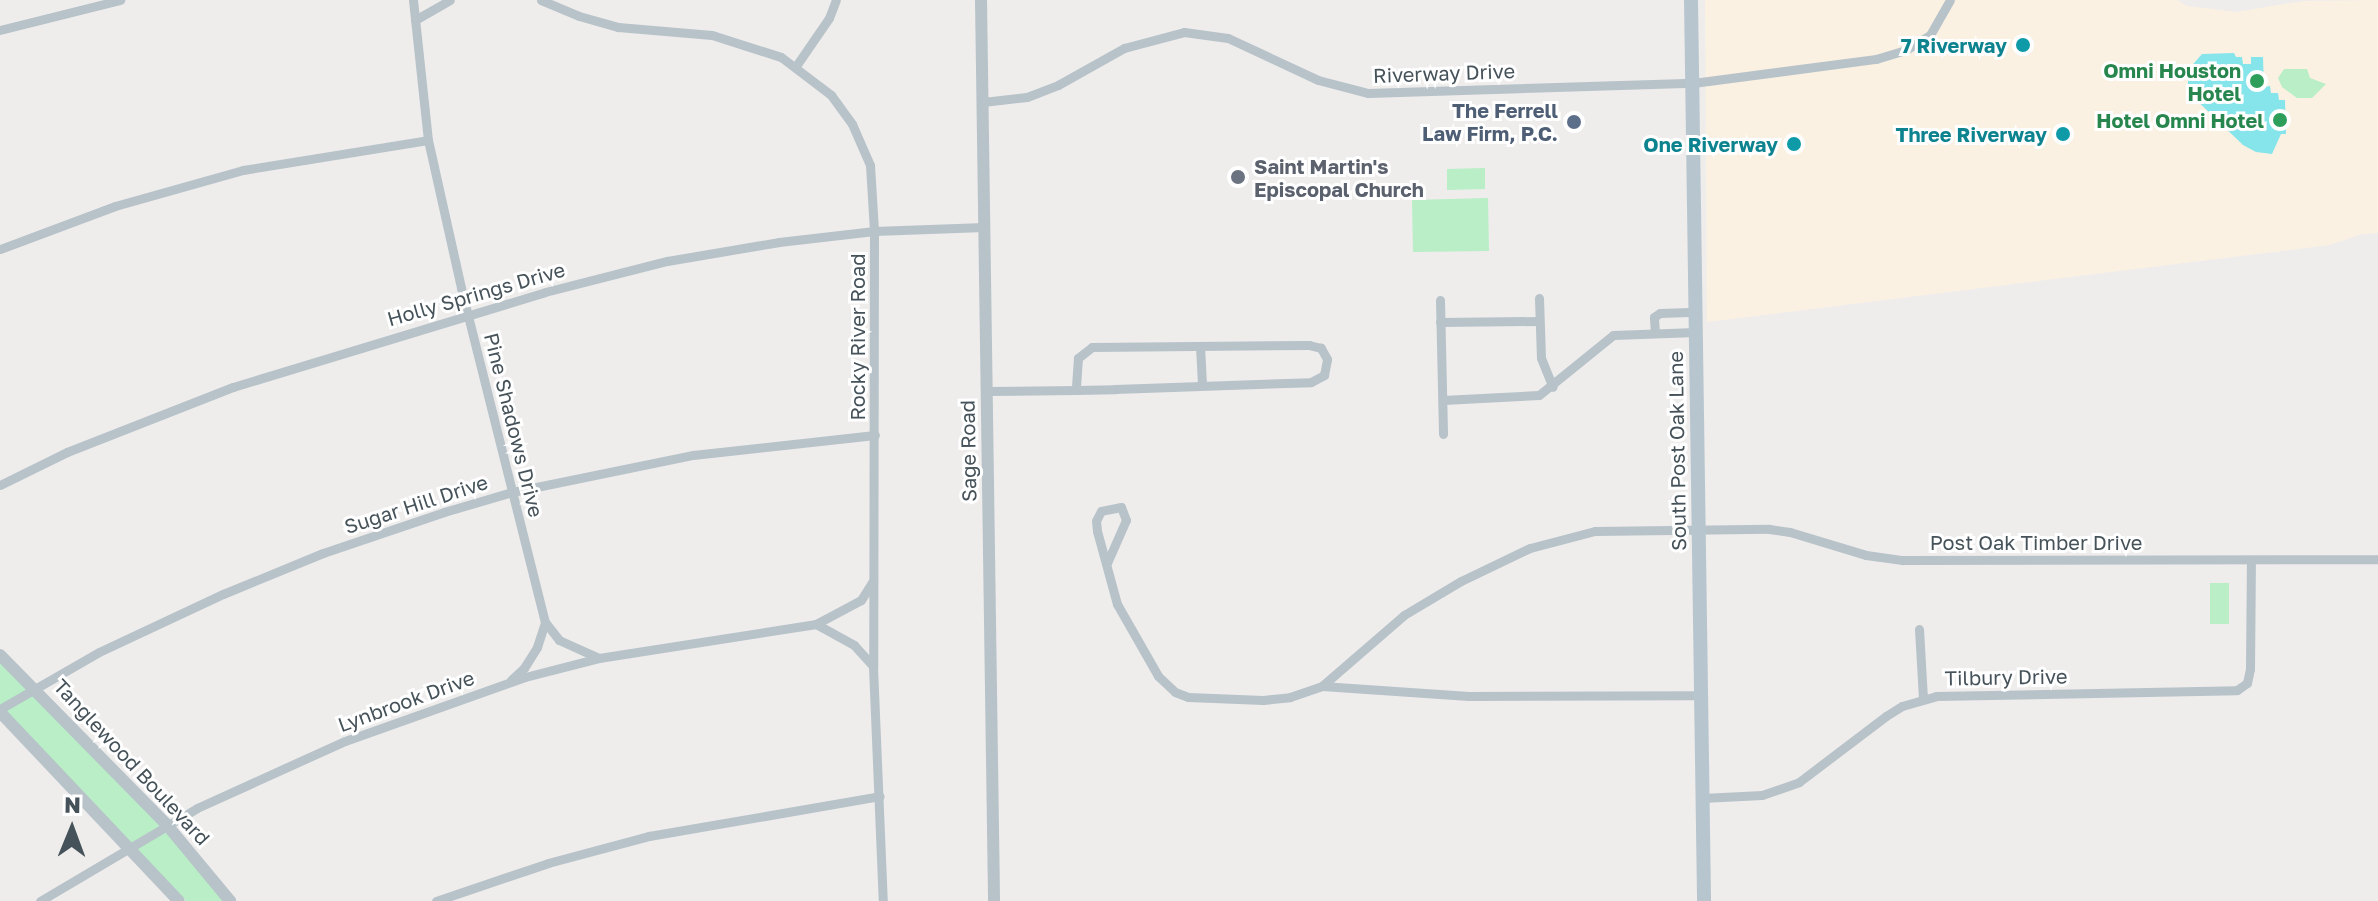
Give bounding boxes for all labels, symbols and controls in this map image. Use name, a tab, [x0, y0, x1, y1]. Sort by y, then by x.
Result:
place label: 7 Riverway	[1901, 33, 2007, 57]
marker: 7 Riverway	[2014, 36, 2032, 54]
place label: Omni Houston Hotel	[2103, 58, 2241, 105]
street label: Riverway Drive	[1373, 59, 1515, 87]
marker: Omni Houston Hotel	[2248, 72, 2266, 90]
place label: The Ferrell Law Firm, P.C.	[1422, 98, 1558, 145]
place label: Hotel Omni Hotel	[2096, 108, 2264, 132]
marker: Hotel Omni Hotel	[2271, 111, 2289, 129]
marker: The Ferrell Law Firm, P.C.	[1565, 113, 1583, 131]
place label: Three Riverway	[1895, 122, 2047, 146]
marker: Three Riverway	[2054, 125, 2072, 143]
place label: One Riverway	[1643, 132, 1778, 156]
marker: One Riverway	[1785, 135, 1803, 153]
place label: Saint Martin's Episcopal Church	[1254, 154, 1424, 201]
marker: Saint Martin's Episcopal Church	[1229, 168, 1247, 186]
street label: Rocky River Road	[845, 253, 869, 421]
street label: Holly Springs Drive	[384, 257, 568, 331]
street label: Pine Shadows Drive	[479, 330, 549, 520]
street label: South Post Oak Lane	[1663, 351, 1691, 551]
street label: Sage Road	[955, 400, 981, 502]
street label: Sugar Hill Drive	[341, 470, 491, 538]
street label: Post Oak Timber Drive	[1930, 530, 2142, 554]
street label: Tilbury Drive	[1944, 664, 2068, 690]
street label: Lynbrook Drive	[335, 665, 477, 737]
street label: Tanglewood Boulevard	[49, 674, 215, 850]
north arrow	[32, 789, 112, 869]
text: N	[64, 791, 81, 818]

